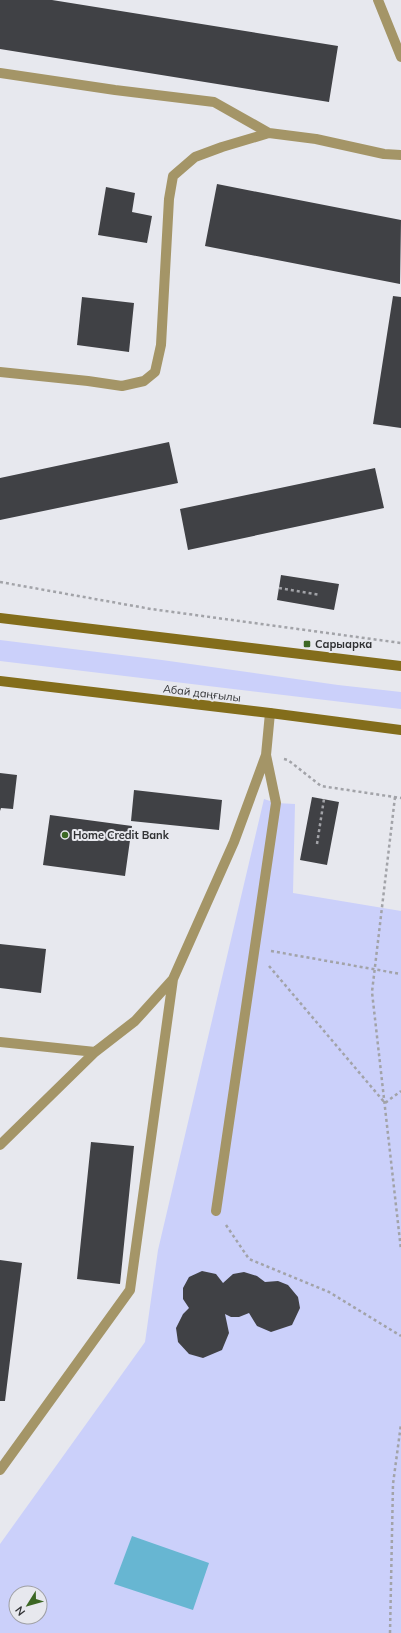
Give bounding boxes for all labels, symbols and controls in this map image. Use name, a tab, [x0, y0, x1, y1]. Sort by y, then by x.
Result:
place label: Сарыарка	[315, 637, 372, 651]
marker: Сарыарка	[302, 639, 312, 649]
street label: Абай даңғылы	[162, 681, 242, 705]
place label: Home Credit Bank	[73, 828, 170, 842]
marker: Home Credit Bank	[60, 830, 70, 840]
north arrow	[8, 1585, 48, 1625]
text: N	[12, 1603, 28, 1619]

